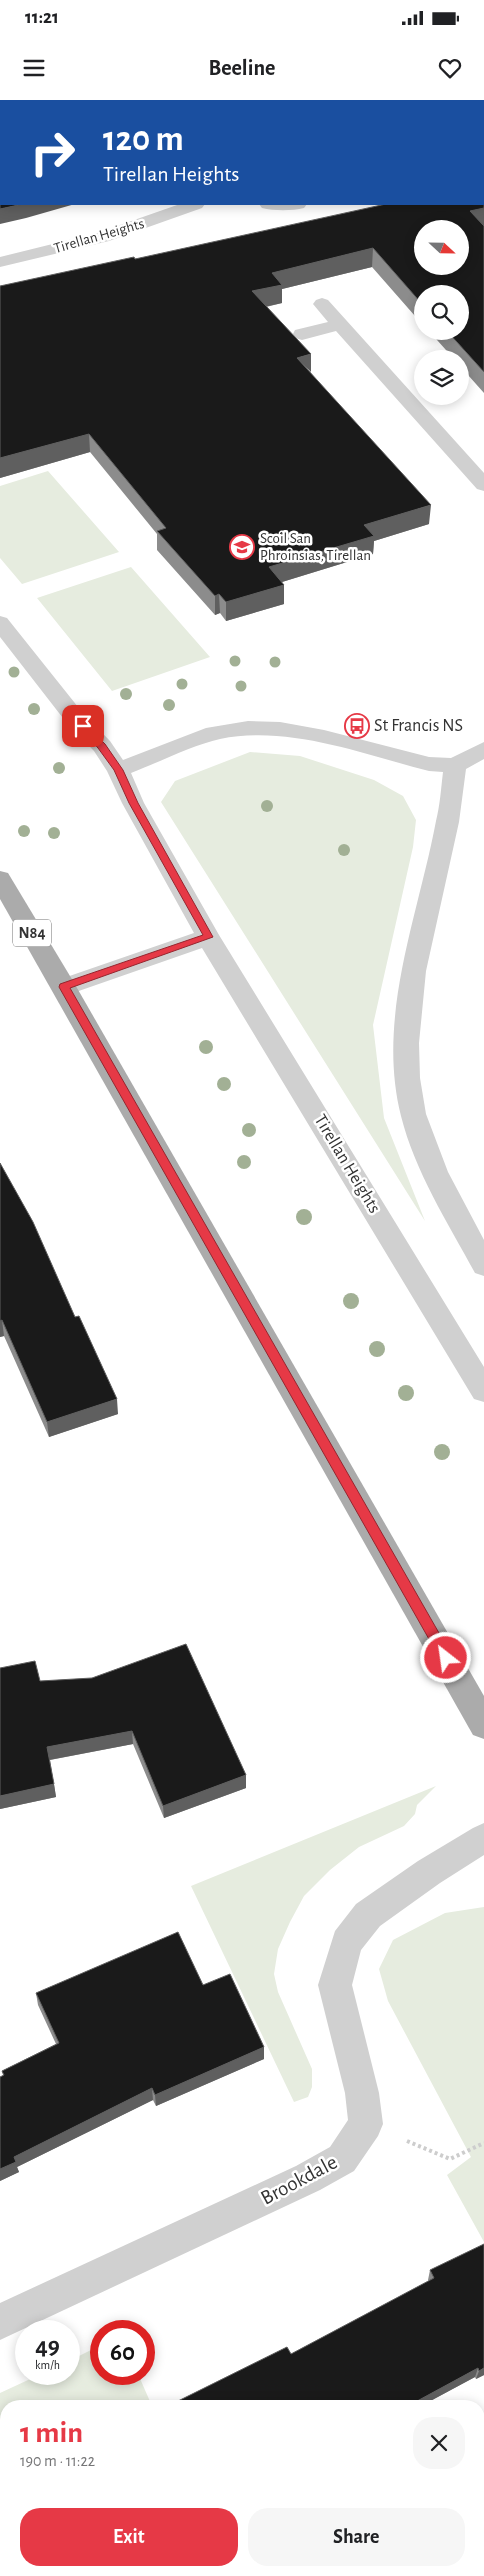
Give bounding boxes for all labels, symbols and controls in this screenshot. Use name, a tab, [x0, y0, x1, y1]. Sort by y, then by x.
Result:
text: 11:21	[25, 8, 59, 27]
icon: menu	[20, 54, 48, 82]
icon: heart	[436, 54, 464, 82]
text: Beeline	[209, 57, 275, 79]
icon: right	[20, 120, 85, 185]
text: 120 m	[103, 122, 184, 157]
text: Tirellan Heights	[103, 163, 240, 185]
street label: Tirellan Heights	[52, 216, 146, 256]
north arrow	[414, 220, 469, 275]
map controls	[414, 220, 469, 405]
button: search	[414, 285, 469, 340]
button: layers	[414, 350, 469, 405]
place label: Scoil San Phroinsias, Tirellan	[260, 531, 371, 563]
school or university icon: Scoil San Phroinsias, Tirellan	[229, 534, 255, 560]
pin	[62, 705, 104, 747]
icon: arrive	[69, 712, 97, 740]
bus stop icon: St Francis NS	[344, 713, 370, 739]
place label: St Francis NS	[374, 717, 463, 735]
road number: N84	[13, 920, 51, 946]
street label: Tirellan Heights	[311, 1111, 383, 1217]
position arrow	[419, 1631, 471, 1683]
street label: Brookdale	[257, 2151, 341, 2209]
speed limit sign: 60	[90, 2320, 155, 2385]
text: 49	[35, 2334, 60, 2359]
text: km/h	[35, 2359, 60, 2371]
button: close	[413, 2417, 465, 2469]
text: 1 min	[20, 2418, 83, 2448]
text: 190 m · 11:22	[20, 2453, 95, 2469]
button: Exit	[20, 2508, 238, 2566]
button: Share	[248, 2508, 465, 2566]

